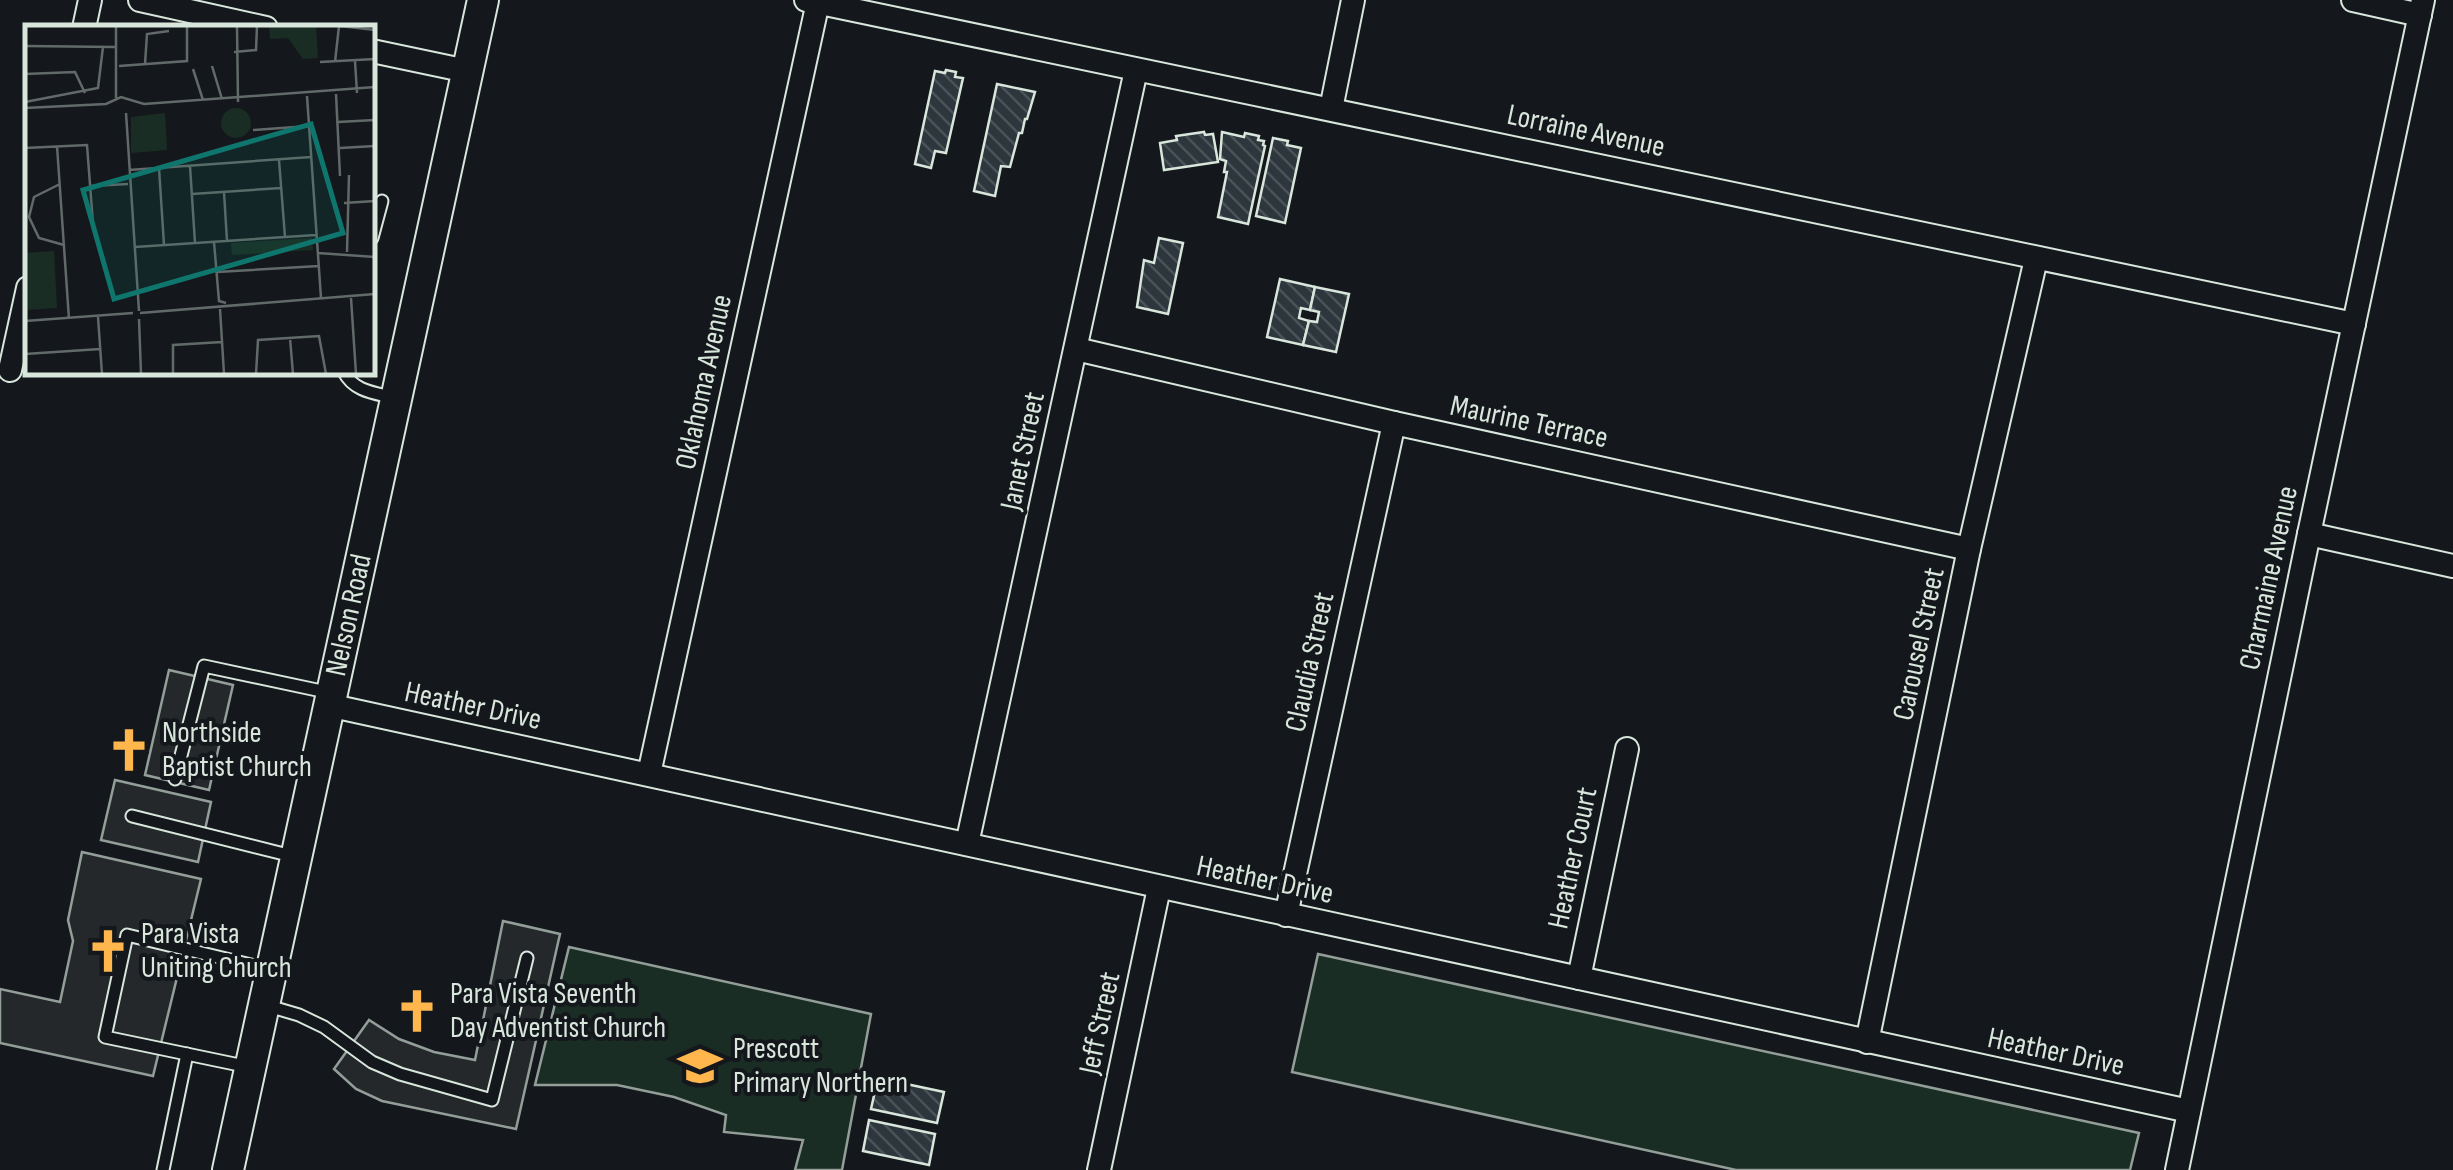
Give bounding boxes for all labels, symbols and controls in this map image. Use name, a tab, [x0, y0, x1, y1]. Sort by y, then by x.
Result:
inset map	[25, 25, 375, 375]
street label: Lorraine Avenue	[1504, 97, 1668, 165]
street label: Oklahoma Avenue	[668, 291, 740, 473]
street label: Maurine Terrace	[1447, 388, 1611, 456]
street label: Janet Street	[993, 389, 1053, 514]
street label: Charmaine Avenue	[2232, 483, 2306, 673]
street label: Nelson Road	[318, 551, 380, 679]
street label: Carousel Street	[1885, 564, 1953, 724]
street label: Claudia Street	[1278, 589, 1342, 735]
street label: Heather Drive	[401, 674, 545, 738]
place label: Northside Baptist Church	[162, 715, 312, 785]
church icon: Northside Baptist Church	[105, 726, 153, 774]
street label: Heather Court	[1540, 784, 1606, 932]
street label: Heather Drive	[1193, 848, 1337, 912]
place label: Para Vista Uniting Church	[141, 916, 291, 986]
church icon: Para Vista Uniting Church	[84, 927, 132, 975]
street label: Jeff Street	[1071, 969, 1128, 1078]
place label: Para Vista Seventh Day Adventist Church	[450, 976, 666, 1046]
church icon: Para Vista Seventh Day Adventist Church	[393, 987, 441, 1035]
street label: Heather Drive	[1984, 1020, 2128, 1084]
place label: Prescott Primary Northern	[733, 1031, 908, 1101]
school or university icon: Prescott Primary Northern	[676, 1042, 724, 1090]

